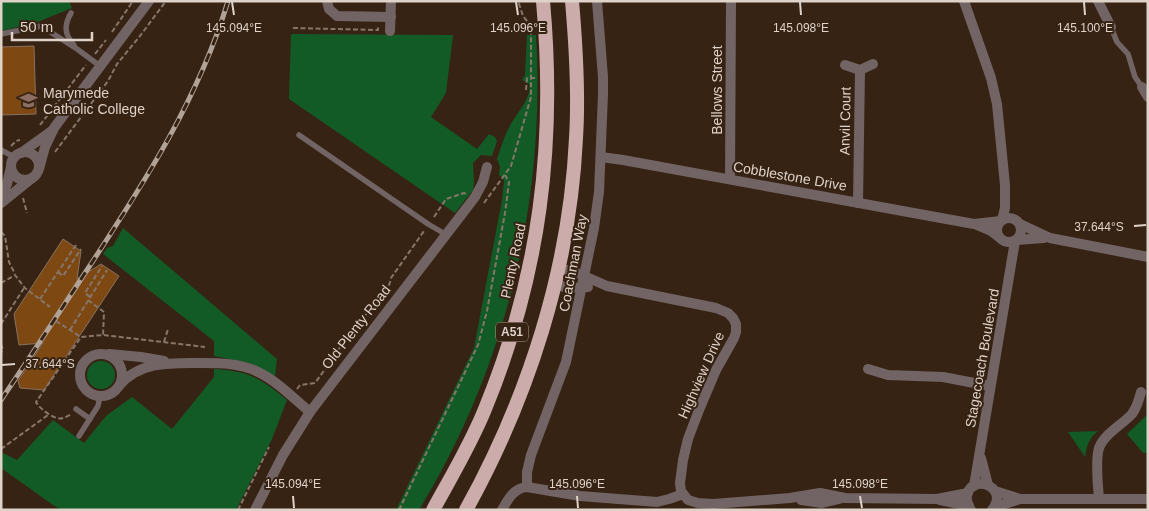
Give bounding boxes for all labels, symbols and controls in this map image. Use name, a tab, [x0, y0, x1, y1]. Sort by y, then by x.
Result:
scale bar	[12, 10, 92, 42]
text: 50 m	[20, 18, 53, 35]
text: 145.094°E	[206, 21, 262, 35]
text: 145.096°E	[490, 21, 546, 35]
text: 145.098°E	[773, 21, 829, 35]
text: 145.100°E	[1057, 21, 1113, 35]
street label: Bellows Street	[709, 45, 725, 135]
place label: Marymede Catholic College	[43, 85, 145, 117]
street label: Anvil Court	[836, 87, 854, 155]
school or university icon: Marymede Catholic College	[19, 91, 39, 111]
street label: Cobblestone Drive	[732, 158, 848, 194]
street label: Coachman Way	[556, 213, 590, 313]
text: 37.644°S	[1074, 220, 1124, 234]
street label: Plenty Road	[497, 222, 529, 300]
street label: Old Plenty Road	[318, 282, 394, 372]
street label: Stagecoach Boulevard	[962, 287, 1002, 429]
road number: A51	[496, 322, 528, 342]
street label: Highview Drive	[675, 329, 727, 421]
text: 37.644°S	[25, 357, 75, 371]
text: 145.094°E	[265, 477, 321, 491]
text: 145.096°E	[549, 477, 605, 491]
text: 145.098°E	[832, 477, 888, 491]

